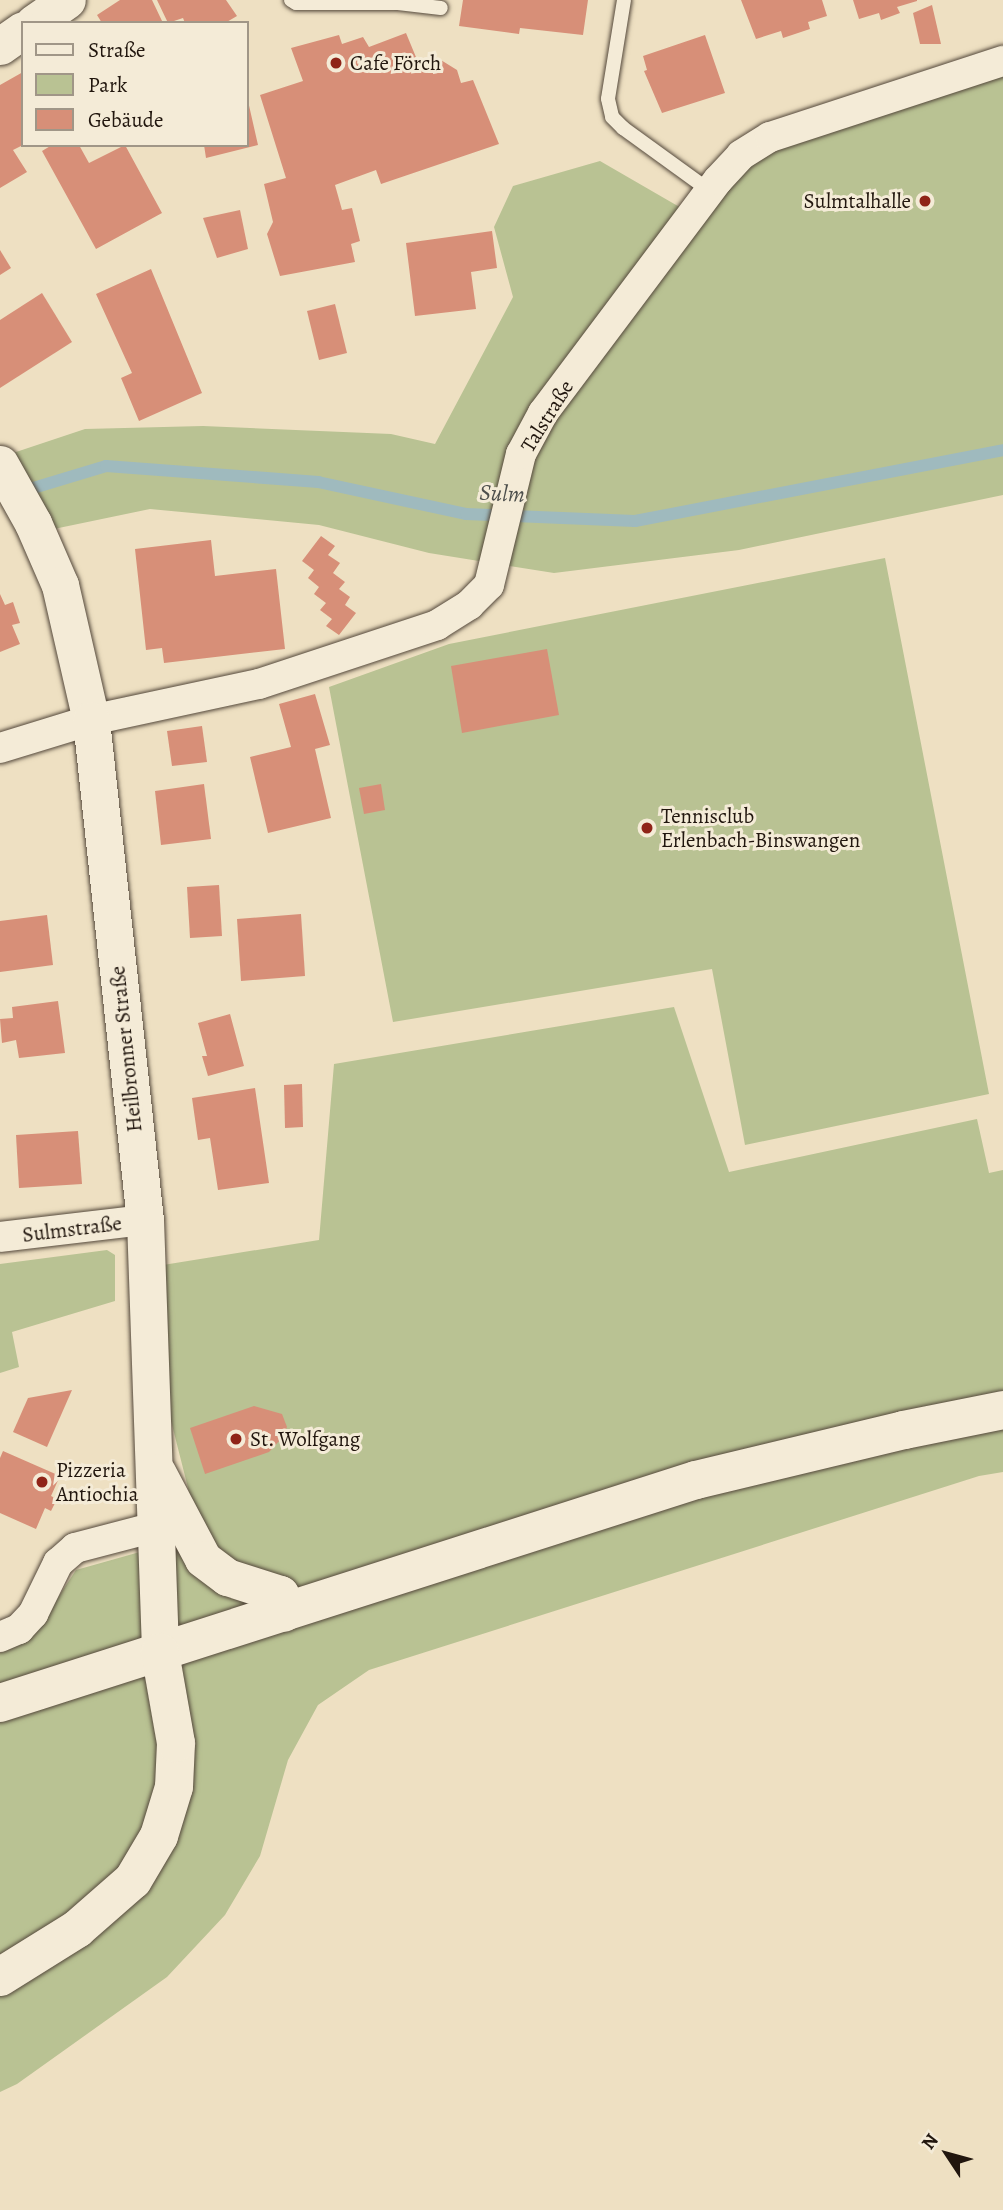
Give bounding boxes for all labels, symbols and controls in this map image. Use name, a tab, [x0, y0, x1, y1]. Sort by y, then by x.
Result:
legend	[21, 21, 248, 147]
text: Straße	[88, 36, 146, 64]
place label: Cafe Förch	[350, 50, 441, 76]
marker: Cafe Förch	[328, 55, 344, 71]
text: Park	[88, 71, 127, 99]
text: Gebäude	[88, 106, 164, 134]
place label: Sulmtalhalle	[803, 188, 911, 214]
marker: Sulmtalhalle	[917, 193, 933, 209]
street label: Talstraße	[515, 375, 579, 457]
water label: Sulm	[479, 479, 525, 509]
place label: Tennisclub Erlenbach-Binswangen	[661, 803, 860, 853]
marker: Tennisclub Erlenbach-Binswangen	[639, 820, 655, 836]
street label: Heilbronner Straße	[105, 965, 147, 1133]
street label: Sulmstraße	[21, 1210, 123, 1248]
place label: St. Wolfgang	[250, 1426, 361, 1452]
marker: St. Wolfgang	[228, 1431, 244, 1447]
place label: Pizzeria Antiochia	[56, 1457, 138, 1507]
marker: Pizzeria Antiochia	[34, 1474, 50, 1490]
north arrow	[912, 2119, 982, 2189]
text: N	[915, 2128, 945, 2155]

